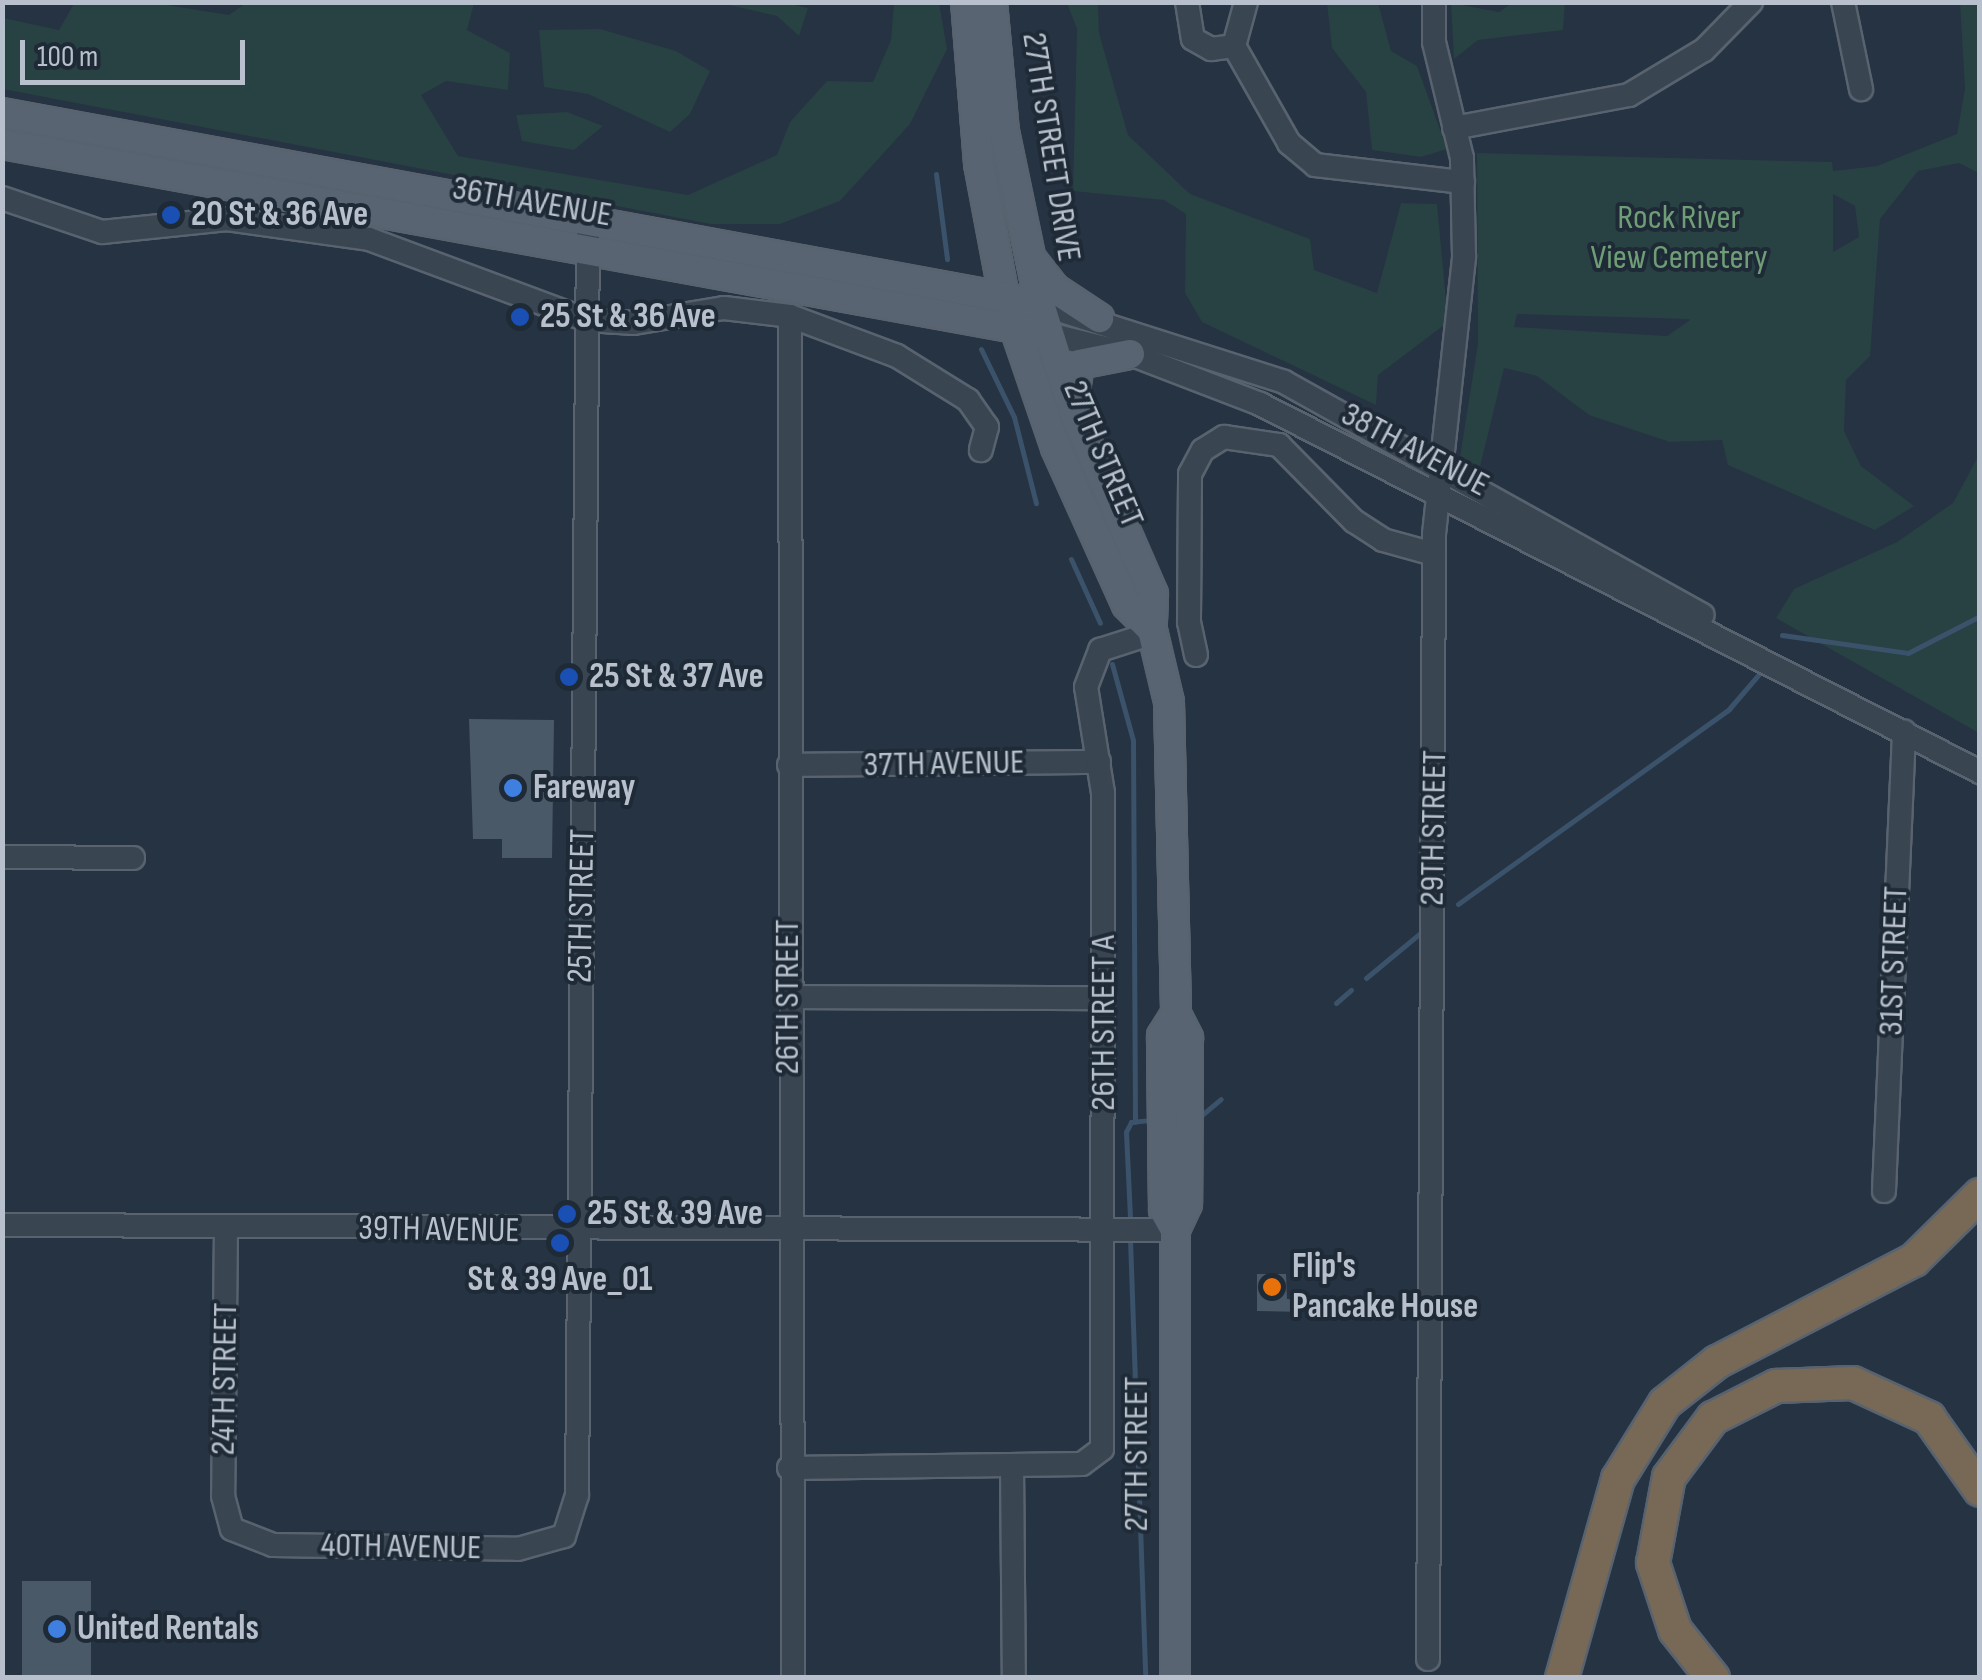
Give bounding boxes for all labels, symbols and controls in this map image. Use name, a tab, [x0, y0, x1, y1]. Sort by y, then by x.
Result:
scale bar	[25, 20, 250, 82]
street label: 27TH STREET DRIVE	[1012, 29, 1090, 265]
text: 100 m	[37, 39, 98, 75]
street label: 36TH AVENUE	[449, 167, 615, 237]
place label: 20 St & 36 Ave	[191, 194, 368, 236]
park label: Rock River View Cemetery	[1591, 197, 1767, 279]
marker: 20 St & 36 Ave	[160, 204, 182, 226]
place label: 25 St & 36 Ave	[540, 296, 716, 338]
marker: 25 St & 36 Ave	[509, 306, 531, 328]
street label: 27TH STREET	[1053, 374, 1153, 534]
street label: 38TH AVENUE	[1334, 394, 1496, 506]
place label: 25 St & 37 Ave	[589, 656, 764, 698]
marker: 25 St & 37 Ave	[558, 666, 580, 688]
street label: 37TH AVENUE	[863, 742, 1025, 786]
street label: 29TH STREET	[1412, 750, 1456, 906]
place label: Fareway	[533, 767, 635, 809]
marker: Fareway	[502, 777, 524, 799]
street label: 25TH STREET	[560, 829, 604, 983]
street label: 31ST STREET	[1870, 886, 1918, 1036]
street label: 26TH STREET	[767, 919, 809, 1075]
street label: 26TH STREET A	[1083, 935, 1125, 1111]
place label: 25 St & 39 Ave	[587, 1193, 763, 1235]
marker: 25 St & 39 Ave	[556, 1203, 578, 1225]
street label: 39TH AVENUE	[358, 1208, 520, 1252]
marker: St & 39 Ave_01	[549, 1232, 571, 1254]
place label: Flip's Pancake House	[1292, 1246, 1478, 1328]
place label: St & 39 Ave_01	[468, 1259, 652, 1301]
marker: Flip's Pancake House	[1261, 1276, 1283, 1298]
street label: 24TH STREET	[203, 1302, 247, 1456]
street label: 27TH STREET	[1116, 1376, 1158, 1532]
street label: 40TH AVENUE	[320, 1525, 482, 1569]
place label: United Rentals	[77, 1608, 259, 1650]
marker: United Rentals	[46, 1618, 68, 1640]

